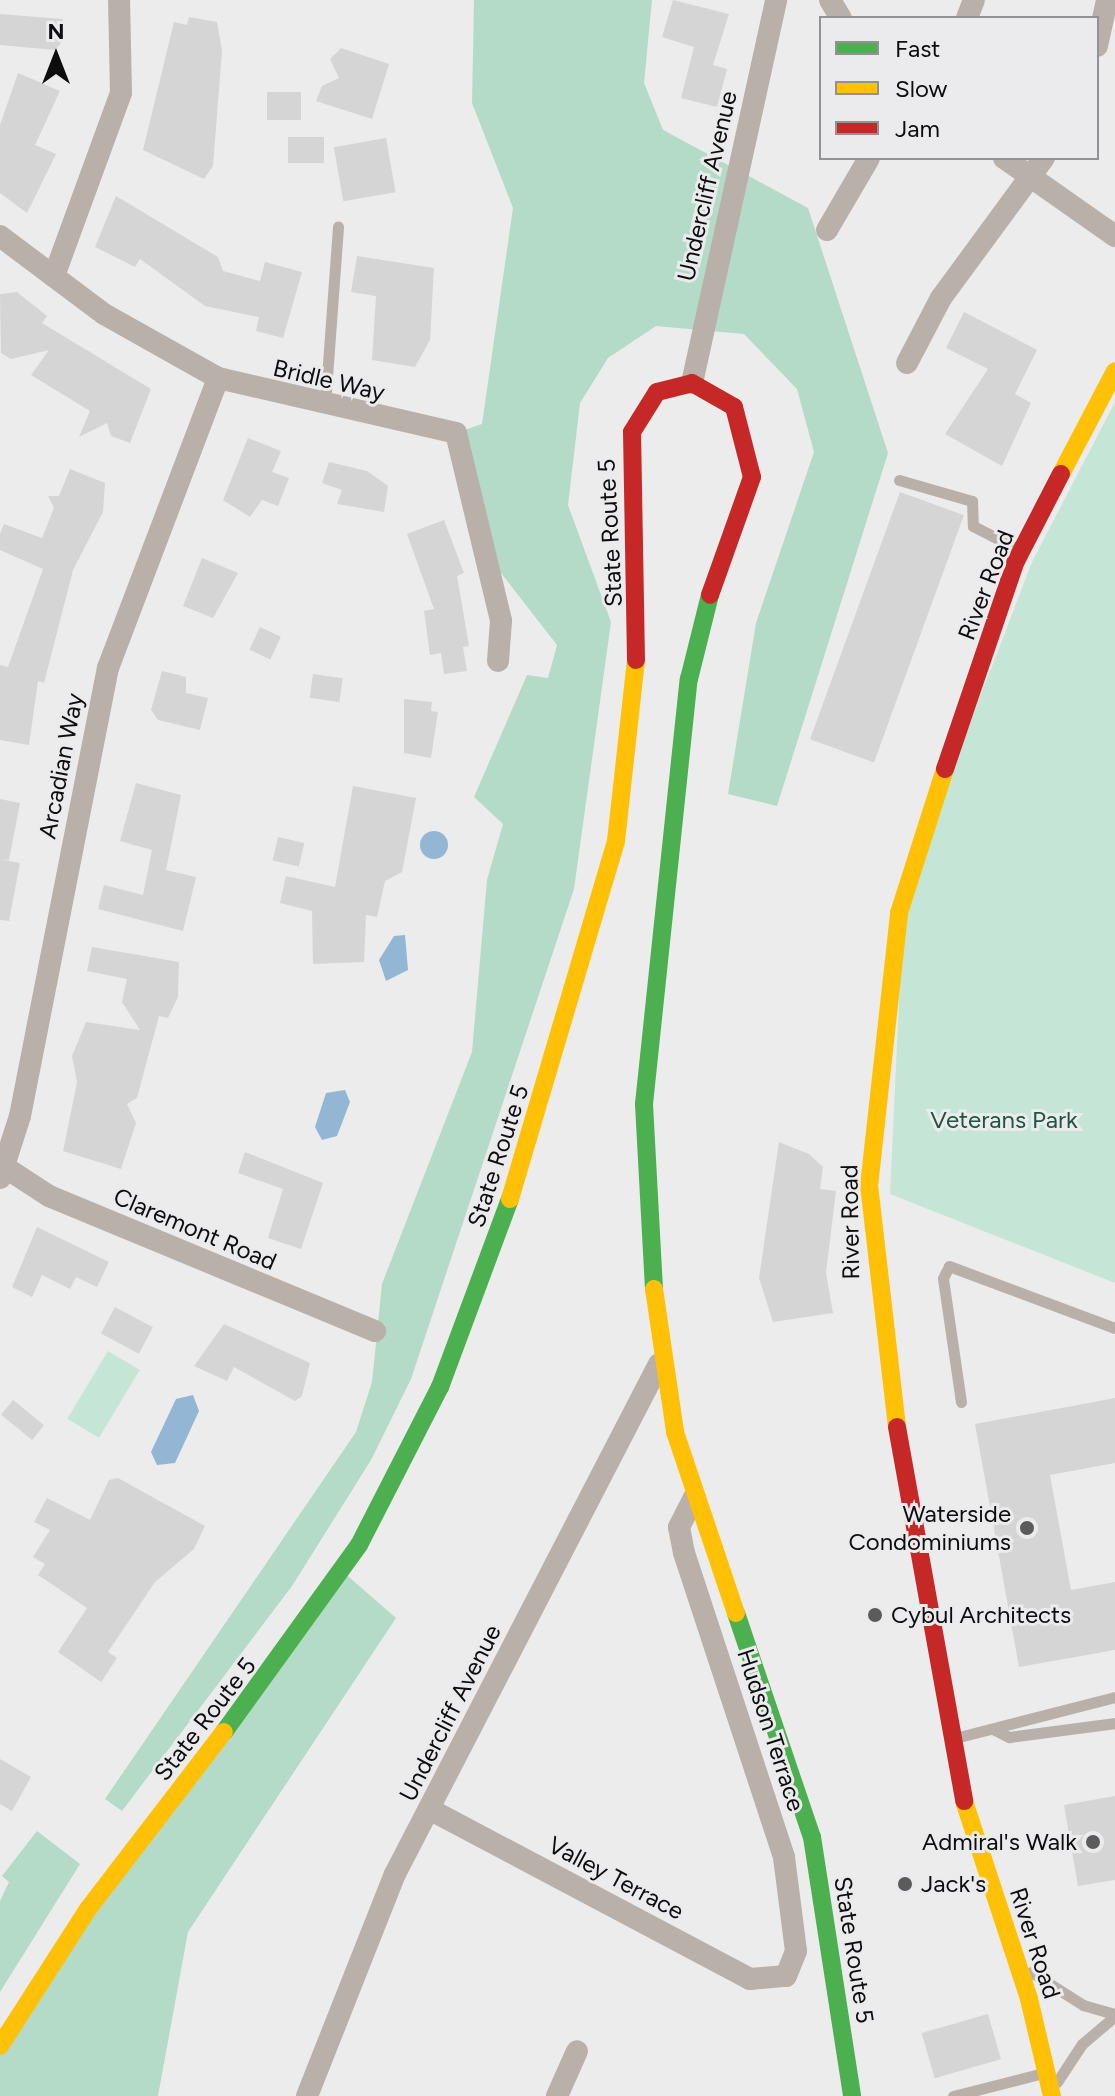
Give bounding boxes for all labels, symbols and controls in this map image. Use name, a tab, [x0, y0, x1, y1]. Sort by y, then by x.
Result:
north arrow	[16, 16, 96, 96]
legend	[819, 16, 1099, 160]
text: N	[47, 18, 65, 45]
text: Fast	[895, 34, 940, 63]
text: Slow	[895, 74, 947, 103]
street label: Undercliff Avenue	[671, 88, 743, 284]
text: Jam	[895, 114, 940, 143]
street label: Bridle Way	[270, 353, 388, 407]
street label: State Route 5	[592, 458, 628, 608]
street label: River Road	[952, 526, 1020, 644]
street label: Arcadian Way	[33, 691, 89, 841]
street label: State Route 5	[461, 1081, 535, 1231]
park label: Veterans Park	[930, 1106, 1078, 1134]
street label: River Road	[835, 1164, 865, 1280]
street label: Claremont Road	[109, 1182, 281, 1276]
place label: Waterside Condominiums	[848, 1500, 1011, 1556]
marker: Waterside Condominiums	[1018, 1519, 1036, 1537]
place label: Cybul Architects	[891, 1601, 1071, 1629]
marker: Cybul Architects	[866, 1606, 884, 1624]
street label: Undercliff Avenue	[393, 1620, 507, 1806]
street label: Hudson Terrace	[731, 1645, 811, 1815]
street label: State Route 5	[148, 1652, 262, 1786]
place label: Admiral's Walk	[922, 1828, 1077, 1856]
street label: Valley Terrace	[543, 1830, 689, 1926]
marker: Admiral's Walk	[1084, 1833, 1102, 1851]
place label: Jack's	[921, 1870, 986, 1898]
street label: State Route 5	[828, 1875, 880, 2025]
marker: Jack's	[896, 1875, 914, 1893]
street label: River Road	[1004, 1884, 1066, 2002]

